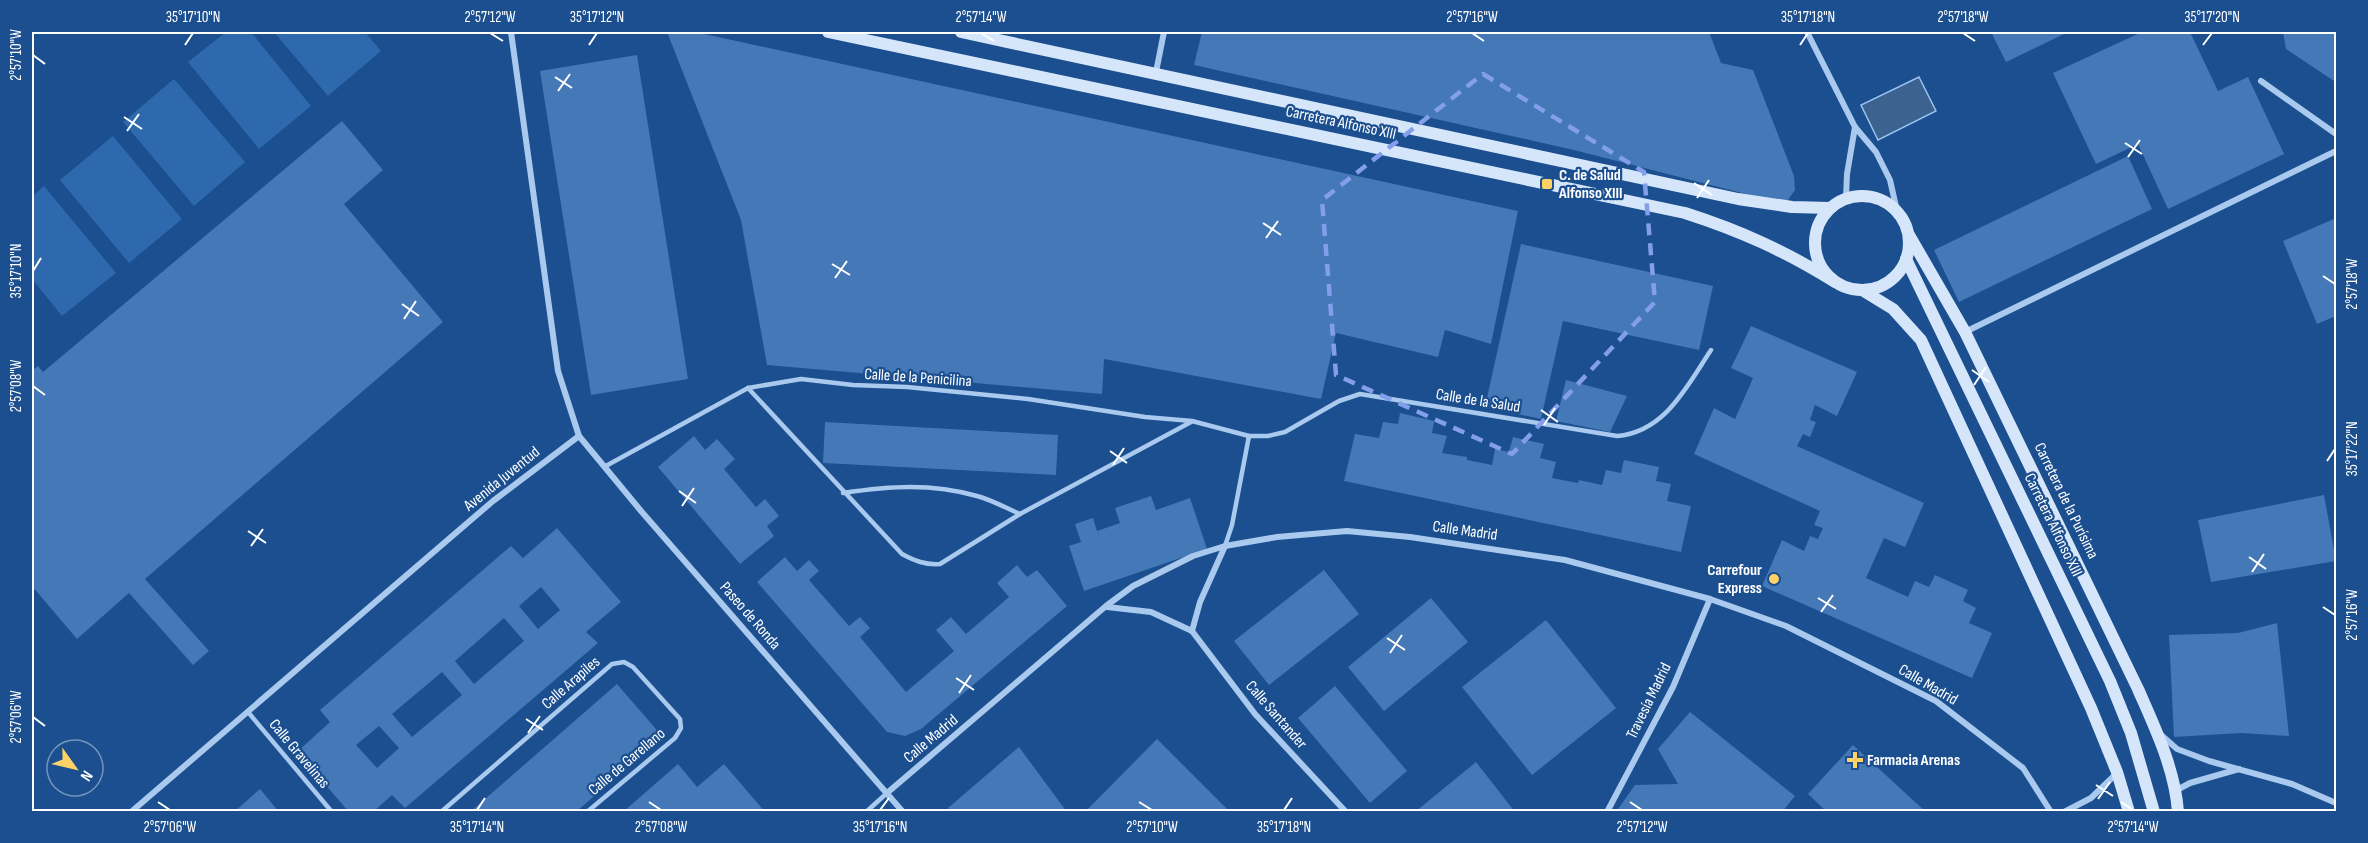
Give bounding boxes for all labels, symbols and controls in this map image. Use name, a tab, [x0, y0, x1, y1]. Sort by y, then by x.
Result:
text: 35°17'10"N	[166, 8, 220, 27]
text: 2°57'12"W	[464, 8, 516, 27]
text: 35°17'12"N	[570, 8, 624, 27]
text: 2°57'14"W	[955, 8, 1007, 27]
text: 2°57'16"W	[1446, 8, 1498, 27]
text: 35°17'18"N	[1781, 8, 1835, 27]
text: 2°57'18"W	[1937, 8, 1989, 27]
text: 35°17'20"N	[2184, 8, 2240, 27]
text: 2°57'10"W	[7, 29, 26, 81]
street label: Carretera Alfonso XIII	[1284, 102, 1398, 144]
place label: C. de Salud Alfonso XIII	[1558, 166, 1623, 203]
marker: C. de Salud Alfonso XIII	[1540, 177, 1554, 191]
text: 35°17'10"N	[7, 244, 26, 298]
text: 2°57'18"W	[2343, 258, 2362, 310]
text: 2°57'08"W	[7, 359, 26, 412]
street label: Calle de la Penicilina	[864, 365, 972, 391]
street label: Calle de la Salud	[1434, 385, 1522, 417]
text: 35°17'22"N	[2343, 421, 2362, 477]
street label: Carretera de la Purísima	[2030, 440, 2102, 562]
street label: Avenida Juventud	[459, 443, 544, 516]
street label: Carretera Alfonso XIII	[2020, 470, 2086, 580]
street label: Calle Madrid	[1431, 517, 1499, 545]
place label: Carrefour Express	[1707, 561, 1762, 598]
marker: Carrefour Express	[1767, 572, 1781, 586]
street label: Paseo de Ronda	[716, 578, 784, 654]
text: 2°57'16"W	[2343, 589, 2362, 641]
street label: Calle Arapiles	[538, 652, 604, 713]
street label: Travesía Madrid	[1622, 660, 1676, 742]
street label: Calle Madrid	[1895, 660, 1961, 710]
street label: Calle Santander	[1241, 677, 1311, 753]
text: 2°57'06"W	[7, 690, 26, 743]
street label: Calle Madrid	[900, 711, 962, 767]
street label: Calle Gravelinas	[265, 716, 334, 793]
street label: Calle de Garellano	[585, 724, 669, 800]
north arrow	[45, 738, 105, 798]
place label: Farmacia Arenas	[1867, 751, 1960, 770]
marker: Farmacia Arenas	[1848, 753, 1862, 767]
text: N	[76, 767, 96, 784]
text: 2°57'06"W	[144, 818, 197, 837]
text: 35°17'14"N	[450, 818, 504, 837]
text: 2°57'08"W	[635, 818, 688, 837]
text: 35°17'16"N	[853, 818, 907, 837]
text: 2°57'10"W	[1126, 818, 1178, 837]
text: 35°17'18"N	[1257, 818, 1311, 837]
text: 2°57'12"W	[1616, 818, 1668, 837]
text: 2°57'14"W	[2107, 818, 2159, 837]

